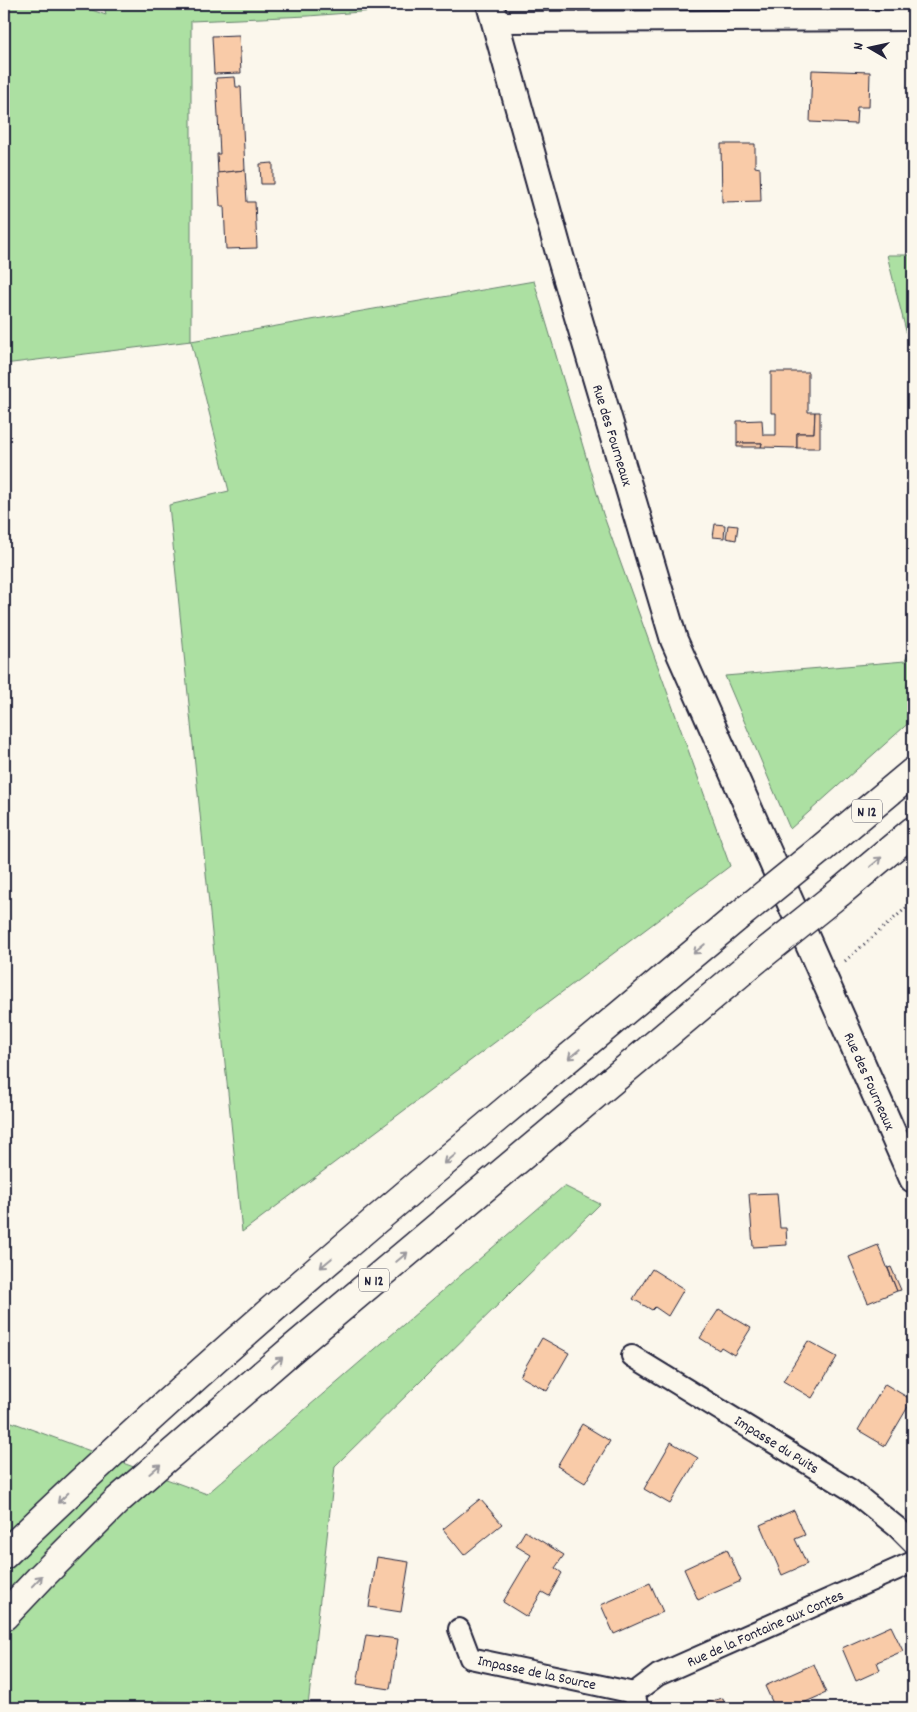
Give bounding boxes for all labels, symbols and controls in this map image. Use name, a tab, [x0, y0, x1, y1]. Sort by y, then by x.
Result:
north arrow	[844, 22, 894, 72]
text: N	[849, 41, 870, 51]
street label: Rue des Fourneaux	[585, 382, 637, 490]
road number: N 12	[852, 799, 882, 822]
one-way arrow	[869, 856, 882, 867]
one-way arrow	[692, 944, 705, 955]
street label: Rue des Fourneaux	[837, 1029, 900, 1135]
one-way arrow	[568, 1048, 581, 1060]
one-way arrow	[444, 1153, 457, 1164]
one-way arrow	[395, 1252, 408, 1263]
one-way arrow	[319, 1258, 332, 1269]
road number: N 12	[359, 1268, 389, 1292]
one-way arrow	[271, 1356, 284, 1368]
street label: Impasse du Puits	[729, 1411, 823, 1481]
one-way arrow	[148, 1463, 161, 1474]
one-way arrow	[56, 1492, 69, 1504]
one-way arrow	[31, 1574, 43, 1587]
street label: Rue de la Fontaine aux Contes	[684, 1585, 848, 1674]
street label: Impasse de la Source	[475, 1651, 598, 1697]

